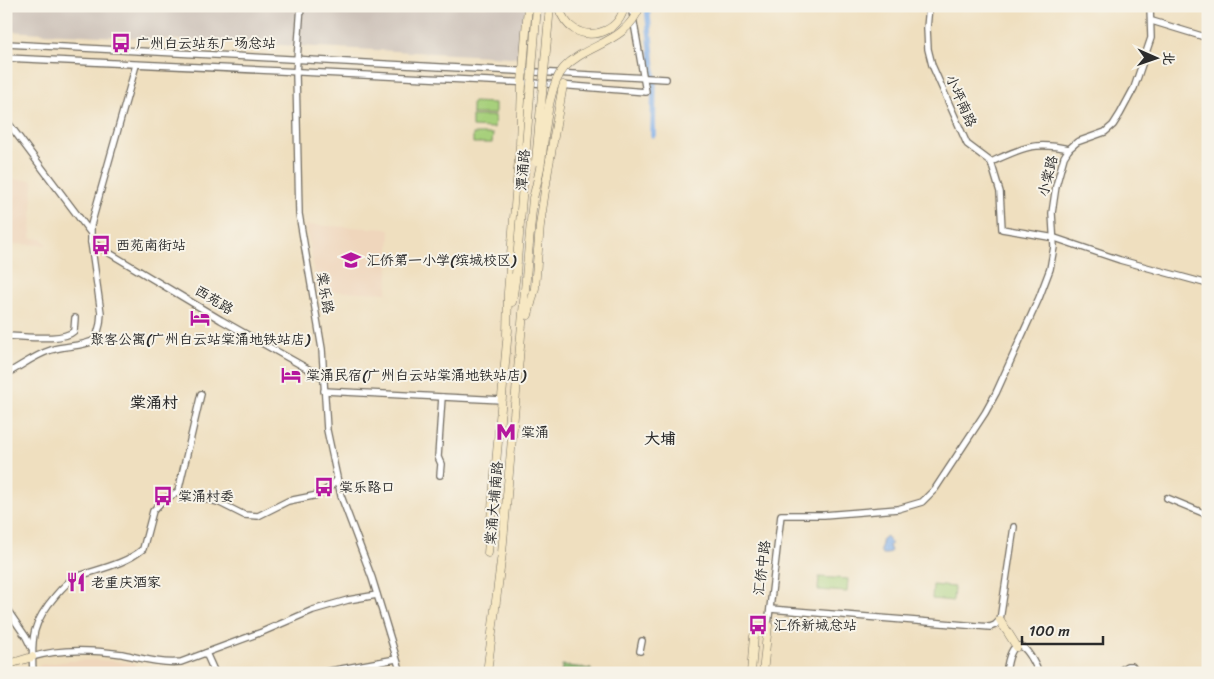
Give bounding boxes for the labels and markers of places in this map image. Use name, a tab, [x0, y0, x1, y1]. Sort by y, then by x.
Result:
place label: 广州白云站东广场总站	[136, 31, 276, 56]
bus stop icon: 广州白云站东广场总站	[110, 32, 132, 54]
place label: 西苑南街站	[116, 233, 186, 258]
bus stop icon: 西苑南街站	[90, 234, 112, 256]
place label: 汇侨第一小学(缤城校区)	[366, 248, 517, 273]
school or university icon: 汇侨第一小学(缤城校区)	[340, 249, 362, 271]
hotel icon: 聚客公寓(广州白云站棠涌地铁站店)	[189, 307, 211, 329]
place label: 聚客公寓(广州白云站棠涌地铁站店)	[90, 327, 311, 352]
place label: 棠涌民宿(广州白云站棠涌地铁站店)	[306, 363, 527, 388]
hotel icon: 棠涌民宿(广州白云站棠涌地铁站店)	[280, 364, 302, 386]
place label: 棠涌	[521, 420, 549, 445]
metro station icon: 棠涌	[495, 421, 517, 443]
place label: 棠乐路口	[339, 475, 395, 500]
bus stop icon: 棠乐路口	[313, 476, 335, 498]
place label: 棠涌村委	[178, 484, 234, 509]
bus stop icon: 棠涌村委	[152, 485, 174, 507]
place label: 老重庆酒家	[91, 570, 161, 595]
restaurant icon: 老重庆酒家	[65, 571, 87, 593]
place label: 汇侨新城总站	[773, 613, 857, 638]
bus stop icon: 汇侨新城总站	[747, 614, 769, 636]

